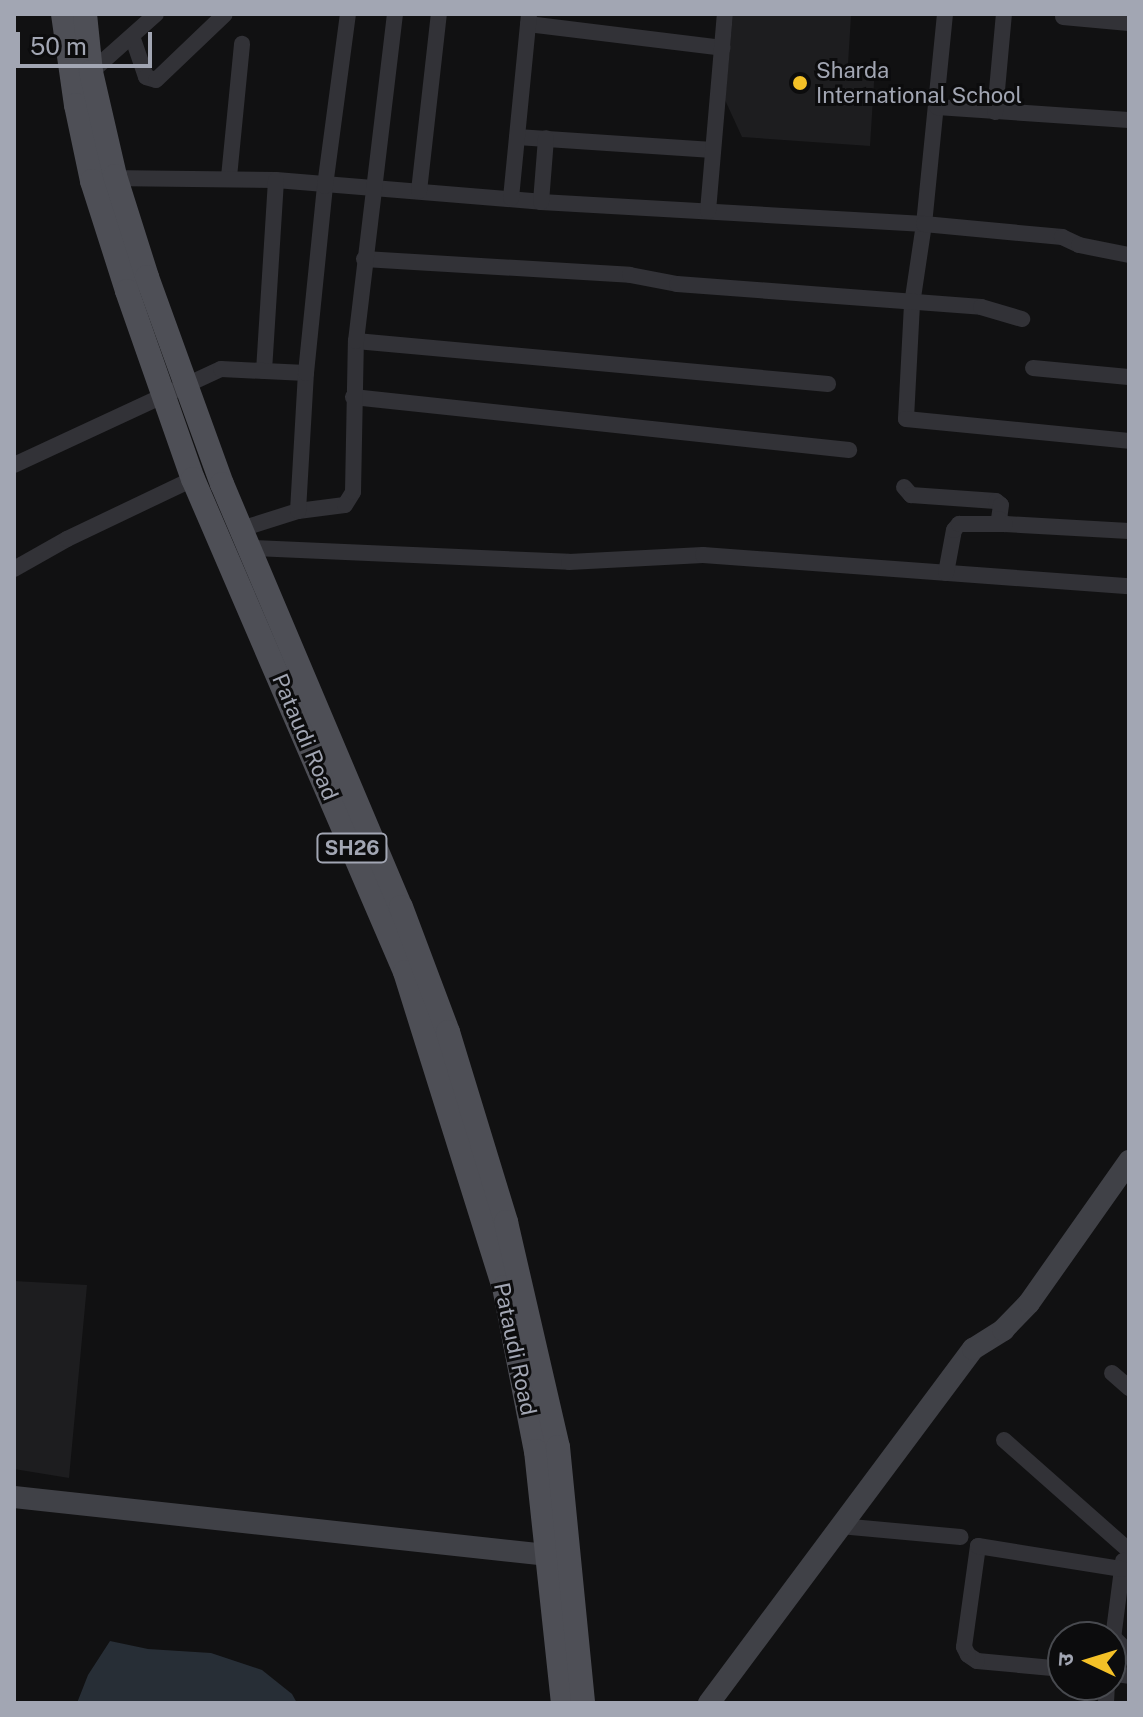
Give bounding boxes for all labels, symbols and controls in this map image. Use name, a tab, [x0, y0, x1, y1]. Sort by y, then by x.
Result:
scale bar	[20, 16, 156, 66]
text: 50 m	[30, 32, 87, 60]
place label: Sharda International School	[816, 57, 1022, 108]
marker: Sharda International School	[791, 74, 809, 92]
street label: Pataudi Road	[266, 670, 344, 804]
road number: SH26	[316, 832, 388, 864]
street label: Pataudi Road	[488, 1280, 542, 1418]
north arrow	[1047, 1621, 1127, 1701]
text: उ	[1052, 1652, 1078, 1667]

